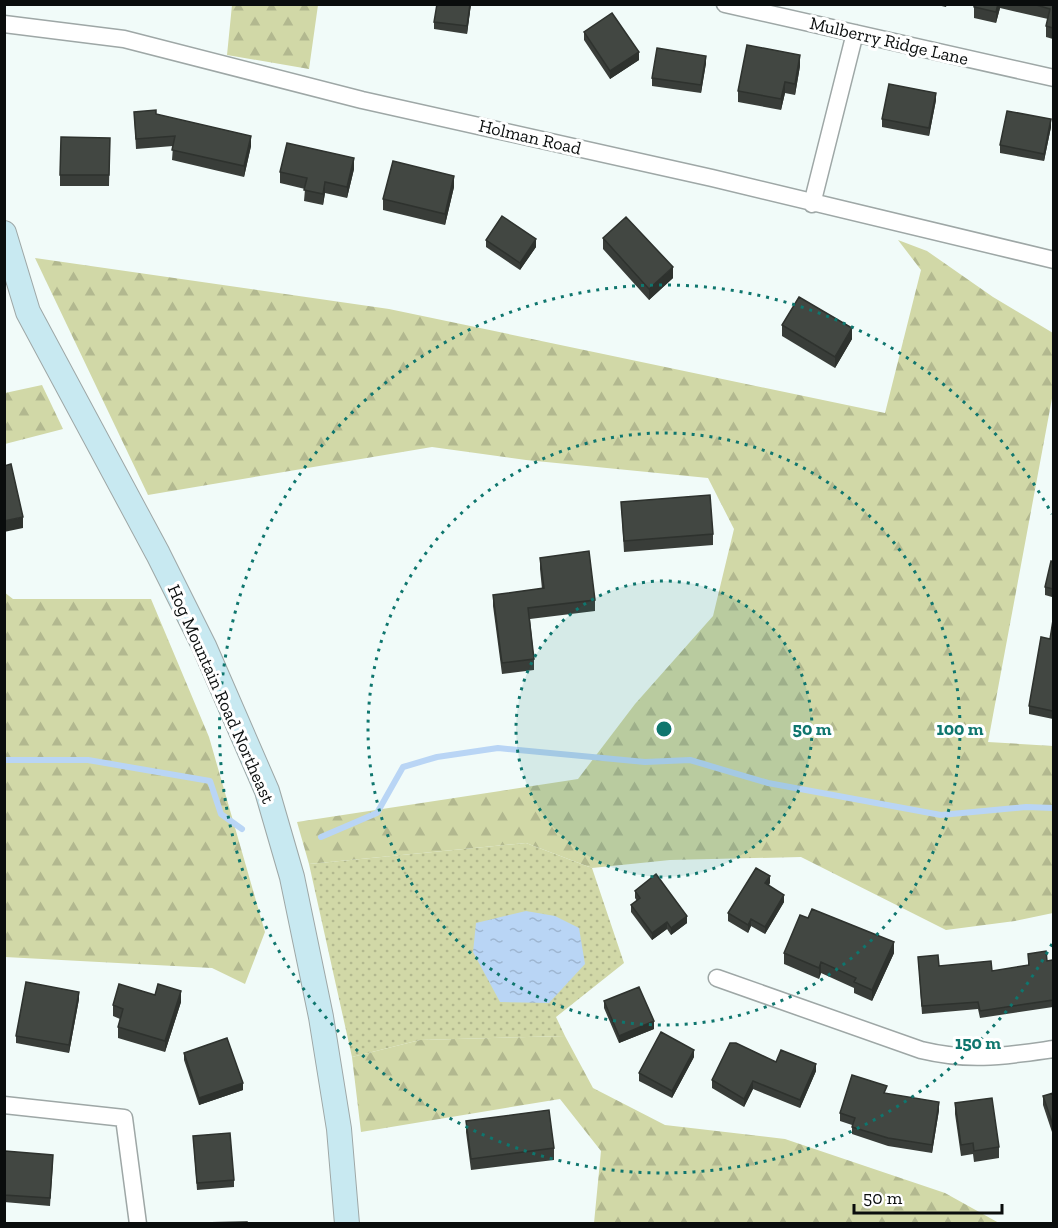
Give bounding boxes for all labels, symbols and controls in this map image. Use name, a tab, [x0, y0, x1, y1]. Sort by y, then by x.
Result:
street label: Mulberry Ridge Lane	[808, 12, 970, 70]
street label: Holman Road	[477, 115, 584, 160]
street label: Hog Mountain Road Northeast	[163, 581, 279, 807]
text: 50 m	[793, 718, 832, 740]
text: 100 m	[936, 718, 984, 740]
centre of rings	[654, 719, 674, 739]
text: 150 m	[955, 1032, 1001, 1054]
scale bar	[854, 1177, 1002, 1215]
text: 50 m	[863, 1187, 903, 1209]

